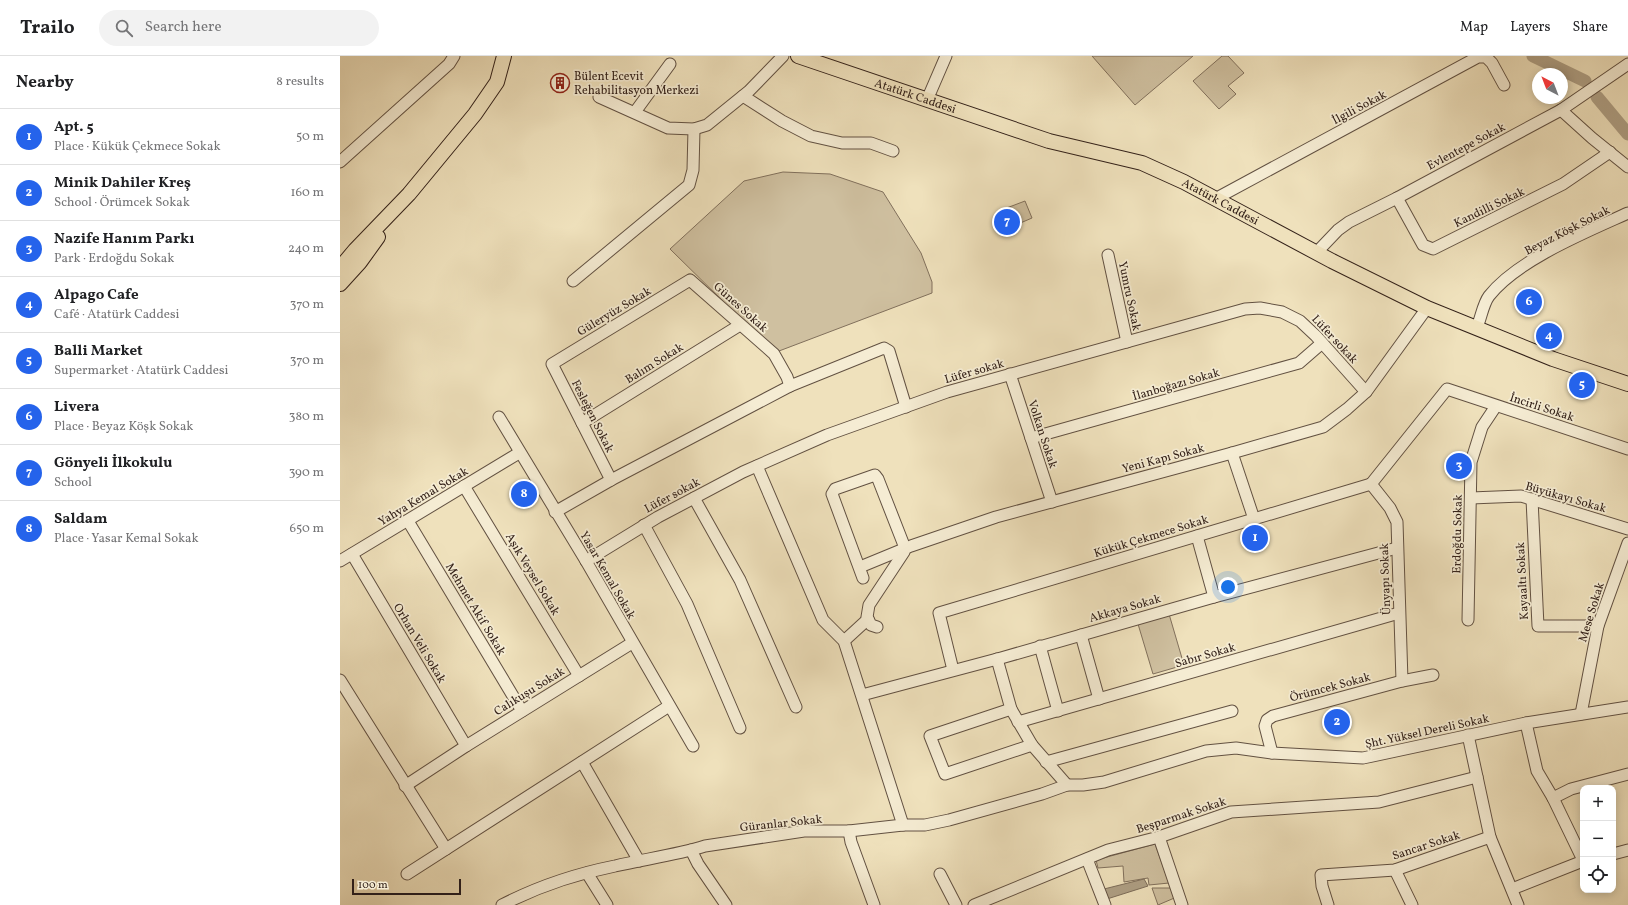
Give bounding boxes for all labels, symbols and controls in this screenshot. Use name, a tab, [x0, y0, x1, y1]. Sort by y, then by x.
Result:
search box	[99, 10, 379, 46]
text: Trailo	[20, 15, 75, 41]
icon: search	[113, 17, 135, 39]
text: Search here	[145, 17, 222, 38]
text: Map	[1460, 18, 1488, 37]
text: Layers	[1510, 18, 1550, 37]
text: Share	[1572, 18, 1608, 37]
north arrow	[1532, 68, 1568, 104]
place label: Bülent Ecevit Rehabilitasyon Merkezi	[574, 69, 699, 99]
text: Nearby	[16, 71, 74, 94]
building icon: Bülent Ecevit Rehabilitasyon Merkezi	[549, 72, 571, 94]
text: 8 results	[276, 73, 324, 91]
street label: Atatürk Caddesi	[872, 75, 958, 118]
street label: İlgili Sokak	[1330, 87, 1390, 129]
text: Apt. 5	[54, 117, 94, 138]
street label: Evlentepe Sokak	[1424, 119, 1509, 174]
text: 1	[26, 128, 32, 146]
text: 50 m	[296, 128, 324, 146]
text: Place · Kükük Çekmece Sokak	[54, 138, 220, 156]
text: Minik Dahiler Kreş	[54, 173, 191, 194]
street label: Atatürk Caddesi	[1179, 175, 1262, 230]
text: 2	[26, 184, 32, 202]
text: 160 m	[290, 184, 324, 202]
street label: Kandilli Sokak	[1451, 184, 1528, 232]
text: School · Örümcek Sokak	[54, 194, 190, 212]
street label: Beyaz Köşk Sokak	[1522, 202, 1613, 259]
pin: 7	[994, 207, 1020, 237]
text: Nazife Hanım Parkı	[54, 229, 194, 250]
text: 3	[26, 240, 32, 258]
text: 240 m	[288, 240, 324, 258]
text: Park · Erdoğdu Sokak	[54, 250, 174, 268]
street label: Yumru Sokak	[1114, 260, 1144, 333]
street label: Günes Sokak	[710, 279, 771, 337]
street label: Güleryüz Sokak	[575, 283, 655, 340]
text: Alpago Cafe	[54, 285, 139, 306]
pin: 6	[1516, 287, 1542, 317]
text: 4	[25, 296, 33, 314]
text: 370 m	[290, 296, 324, 314]
text: Café · Atatürk Caddesi	[54, 306, 179, 324]
street label: Lüfer sokak	[1308, 312, 1361, 368]
pin: 4	[1536, 321, 1562, 351]
street label: Balım Sokak	[622, 339, 687, 388]
text: Balli Market	[54, 341, 143, 362]
text: 5	[26, 352, 32, 370]
text: 370 m	[290, 352, 324, 370]
street label: Lüfer sokak	[943, 356, 1006, 388]
text: Supermarket · Atatürk Caddesi	[54, 362, 228, 380]
street label: İlanboğazı Sokak	[1131, 365, 1222, 405]
pin: 5	[1569, 370, 1595, 400]
street label: Fesleğen Sokak	[567, 377, 618, 456]
street label: İncirli Sokak	[1507, 390, 1576, 426]
text: Livera	[54, 397, 99, 418]
street label: Volkan Sokak	[1023, 398, 1061, 471]
text: 6	[25, 408, 33, 426]
text: 380 m	[289, 408, 324, 426]
text: Place · Beyaz Köşk Sokak	[54, 418, 193, 436]
street label: Yeni Kapı Sokak	[1120, 440, 1206, 478]
pin: 3	[1446, 451, 1472, 481]
text: Gönyeli İlkokulu	[54, 453, 172, 474]
street label: Yahya Kemal Sokak	[376, 463, 472, 530]
text: 7	[26, 464, 32, 482]
text: 390 m	[289, 464, 324, 482]
text: School	[54, 474, 92, 492]
street label: Lüfer sokak	[642, 474, 704, 517]
pin: 8	[511, 479, 537, 509]
street label: Büyükayı Sokak	[1523, 479, 1609, 517]
street label: Erdoğdu Sokak	[1449, 494, 1467, 574]
text: Saldam	[54, 509, 108, 530]
street label: Kükük Çekmece Sokak	[1092, 512, 1211, 562]
text: 8	[25, 520, 33, 538]
text: 650 m	[290, 520, 324, 538]
pin: 1	[1242, 523, 1268, 553]
street label: Yasar Kemal Sokak	[575, 529, 639, 623]
text: Place · Yasar Kemal Sokak	[54, 530, 199, 548]
street label: Aşık Veysel Sokak	[501, 530, 563, 619]
street label: Kayaaltı Sokak	[1513, 541, 1533, 620]
street label: Ünyapı Sokak	[1376, 542, 1395, 615]
street label: Mehmet Akif Sokak	[441, 560, 509, 659]
your location	[1218, 577, 1238, 597]
street label: Mese Sokak	[1575, 580, 1609, 644]
street label: Akkaya Sokak	[1088, 591, 1163, 627]
street label: Orhan Veli Sokak	[389, 601, 450, 687]
street label: Sabır Sokak	[1173, 640, 1238, 672]
street label: Calıkuşu Sokak	[491, 663, 568, 720]
street label: Örümcek Sokak	[1288, 668, 1373, 706]
pin: 2	[1324, 707, 1350, 737]
street label: Şht. Yüksel Dereli Sokak	[1364, 711, 1491, 753]
map controls	[1580, 785, 1616, 893]
button: +	[1580, 785, 1616, 821]
street label: Beşparmak Sokak	[1134, 794, 1229, 838]
street label: Güranlar Sokak	[739, 812, 823, 836]
button: −	[1580, 821, 1616, 857]
street label: Sancar Sokak	[1390, 827, 1463, 864]
button: locate	[1580, 857, 1616, 893]
scale bar	[352, 877, 461, 896]
text: 100 m	[358, 878, 388, 893]

